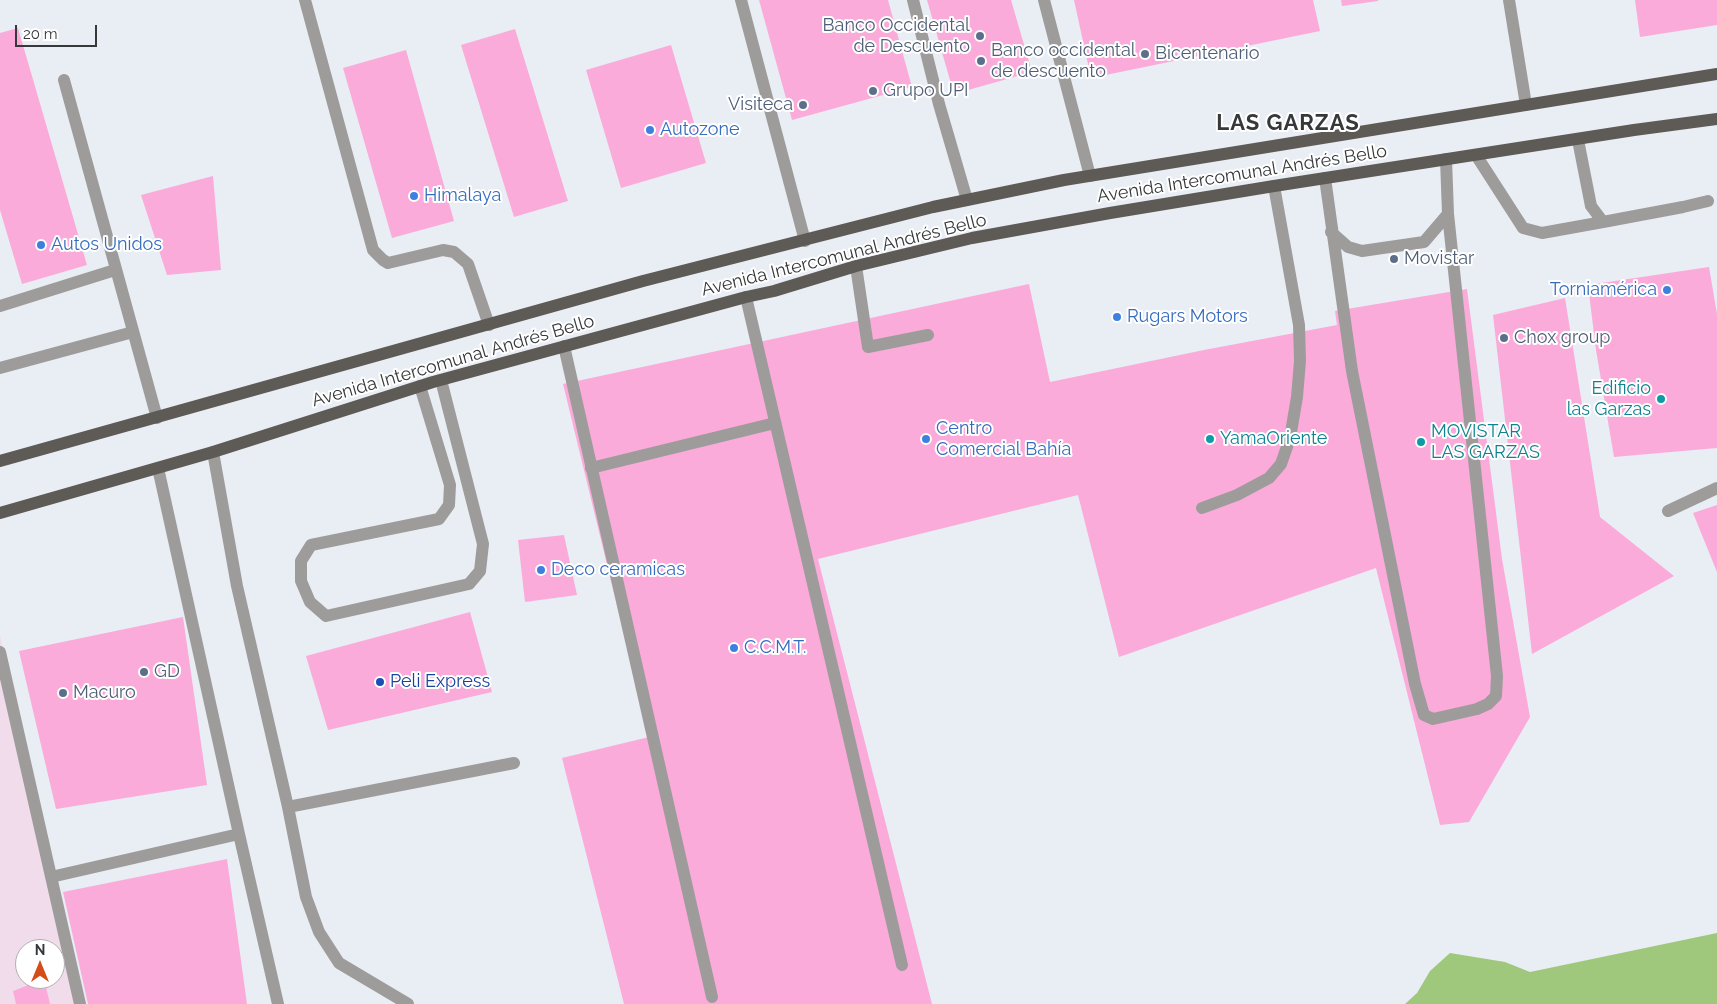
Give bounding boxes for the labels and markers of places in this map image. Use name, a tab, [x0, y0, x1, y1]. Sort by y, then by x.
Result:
place label: Banco Occidental de Descuento	[823, 15, 970, 58]
marker: Banco Occidental de Descuento	[974, 30, 986, 42]
place label: Banco occidental de descuento	[991, 40, 1136, 82]
place label: Bicentenario	[1155, 43, 1259, 65]
marker: Bicentenario	[1139, 48, 1151, 60]
marker: Banco occidental de descuento	[975, 55, 987, 67]
place label: Grupo UPI	[883, 80, 969, 102]
marker: Grupo UPI	[867, 85, 879, 97]
place label: Visiteca	[728, 94, 793, 116]
marker: Visiteca	[797, 99, 809, 111]
place label: Autozone	[660, 119, 739, 141]
marker: Autozone	[644, 124, 656, 136]
place label: Himalaya	[424, 185, 501, 207]
marker: Himalaya	[408, 190, 420, 202]
place label: Autos Unidos	[51, 234, 162, 256]
marker: Autos Unidos	[35, 239, 47, 251]
place label: Movistar	[1404, 248, 1474, 270]
marker: Movistar	[1388, 253, 1400, 265]
place label: Torniamérica	[1550, 279, 1657, 301]
marker: Torniamérica	[1661, 284, 1673, 296]
place label: Rugars Motors	[1127, 306, 1248, 328]
marker: Rugars Motors	[1111, 311, 1123, 323]
place label: Chox group	[1514, 327, 1610, 349]
marker: Chox group	[1498, 332, 1510, 344]
place label: Edificio las Garzas	[1567, 378, 1651, 420]
marker: Edificio las Garzas	[1655, 393, 1667, 405]
place label: Centro Comercial Bahía	[936, 418, 1071, 460]
place label: MOVISTAR LAS GARZAS	[1431, 421, 1540, 464]
place label: YamaOriente	[1220, 428, 1327, 450]
marker: Centro Comercial Bahía	[920, 433, 932, 445]
marker: YamaOriente	[1204, 433, 1216, 445]
marker: MOVISTAR LAS GARZAS	[1415, 436, 1427, 448]
place label: Deco ceramicas	[551, 559, 685, 581]
marker: Deco ceramicas	[535, 564, 547, 576]
place label: C.C.M.T.	[744, 637, 806, 659]
marker: C.C.M.T.	[728, 642, 740, 654]
place label: GD	[154, 661, 180, 683]
marker: GD	[138, 666, 150, 678]
place label: Peli Express	[390, 671, 490, 693]
marker: Peli Express	[374, 676, 386, 688]
place label: Macuro	[73, 682, 136, 704]
marker: Macuro	[57, 687, 69, 699]

